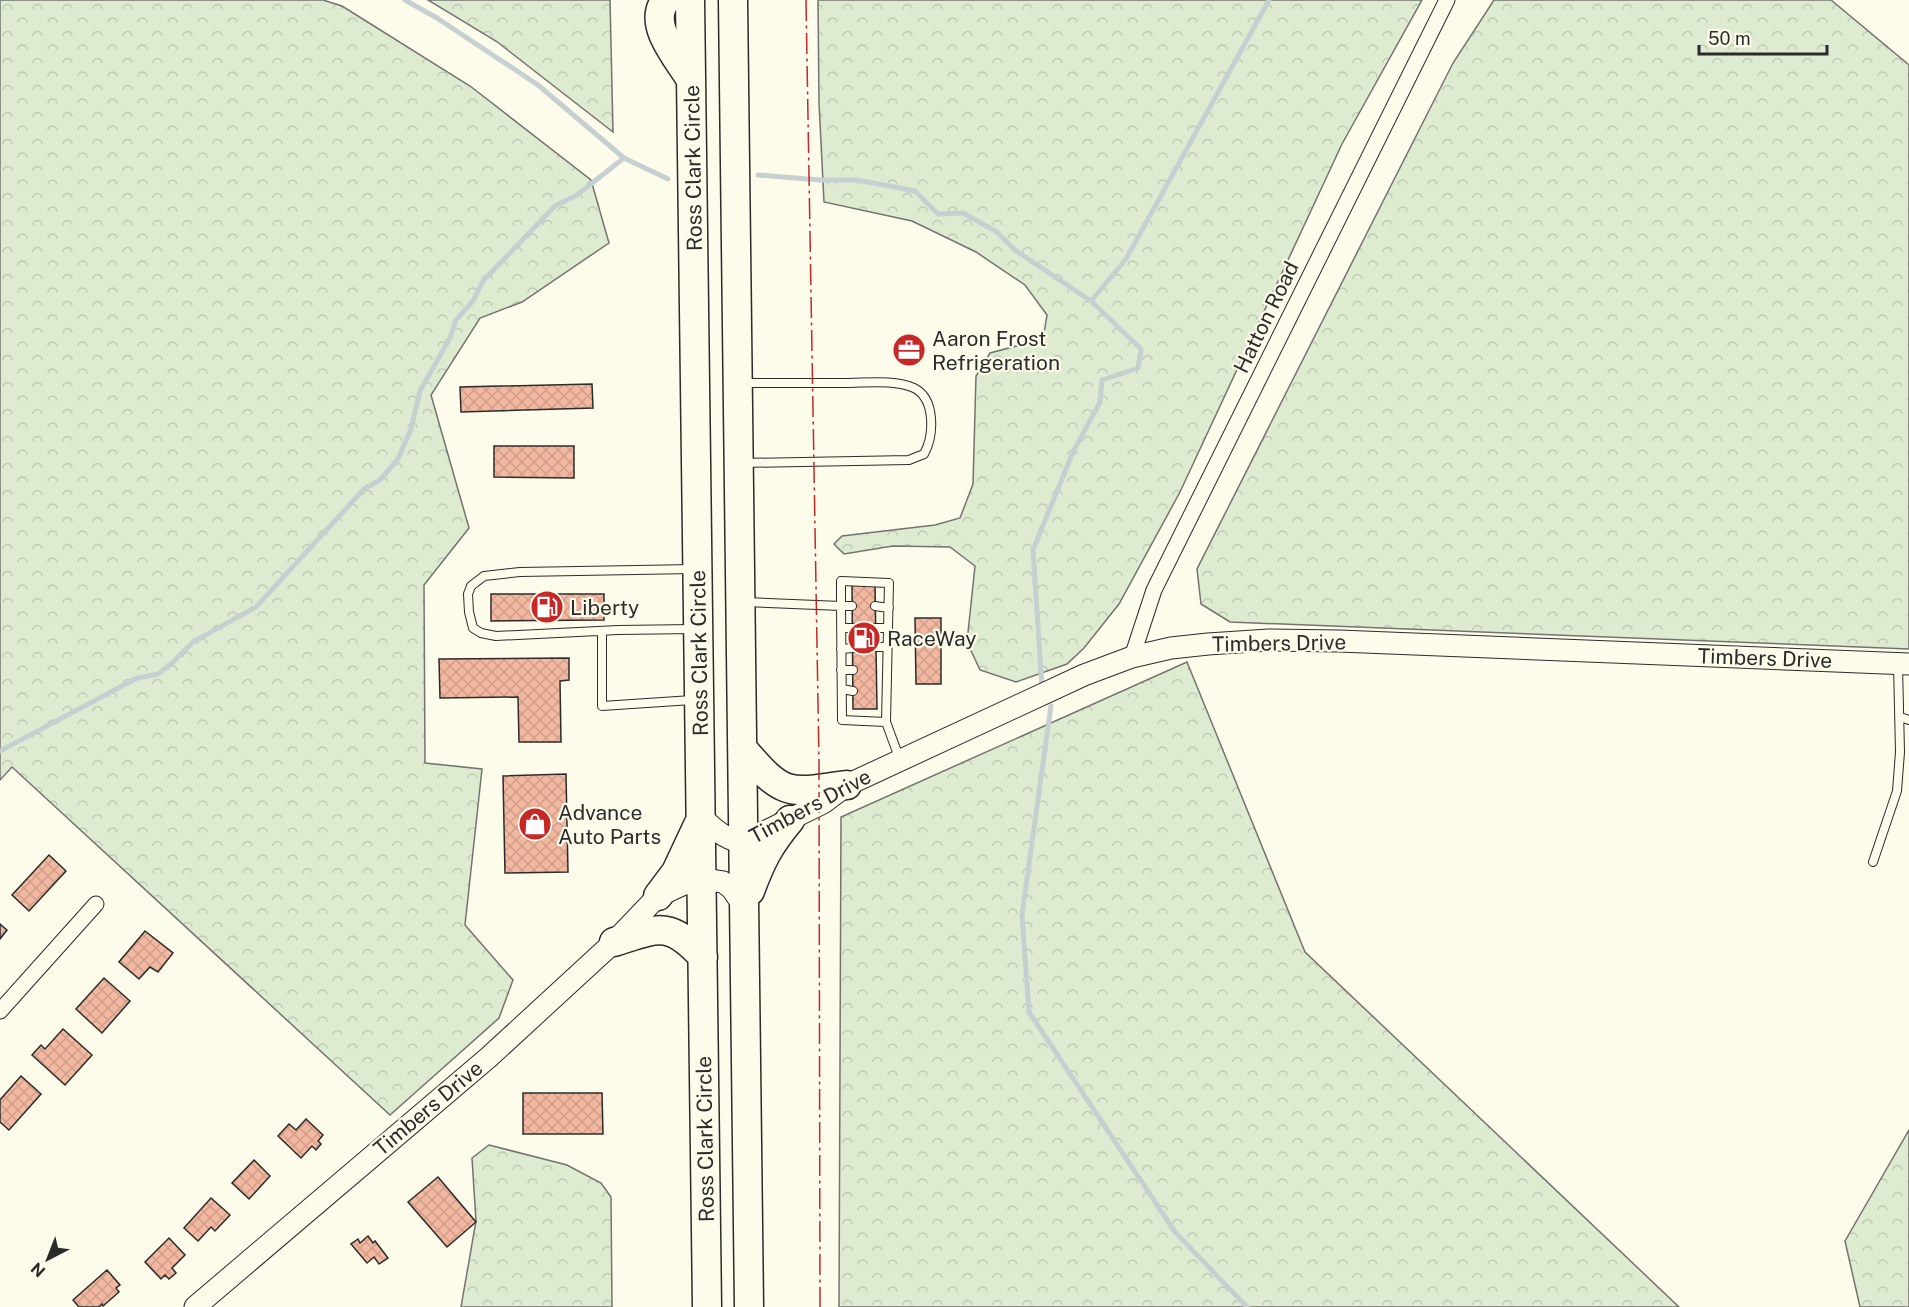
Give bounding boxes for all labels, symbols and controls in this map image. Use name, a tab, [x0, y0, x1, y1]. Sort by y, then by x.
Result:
scale bar	[1699, 18, 1826, 56]
text: 50 m	[1708, 28, 1751, 49]
street label: Ross Clark Circle	[679, 85, 707, 251]
street label: Hatton Road	[1228, 257, 1304, 377]
place label: Aaron Frost Refrigeration	[932, 326, 1060, 375]
office icon: Aaron Frost Refrigeration	[891, 332, 927, 368]
street label: Ross Clark Circle	[685, 570, 713, 736]
fuel station icon: Liberty	[529, 589, 565, 625]
place label: Liberty	[570, 595, 639, 620]
fuel station icon: RaceWay	[846, 620, 882, 656]
place label: RaceWay	[887, 626, 977, 651]
street label: Timbers Drive	[1212, 629, 1346, 657]
street label: Timbers Drive	[1697, 643, 1833, 673]
street label: Timbers Drive	[745, 763, 875, 849]
place label: Advance Auto Parts	[558, 800, 661, 849]
shop icon: Advance Auto Parts	[517, 806, 553, 842]
street label: Timbers Drive	[368, 1055, 488, 1161]
street label: Ross Clark Circle	[691, 1056, 719, 1222]
north arrow	[18, 1229, 78, 1289]
text: N	[27, 1259, 49, 1281]

